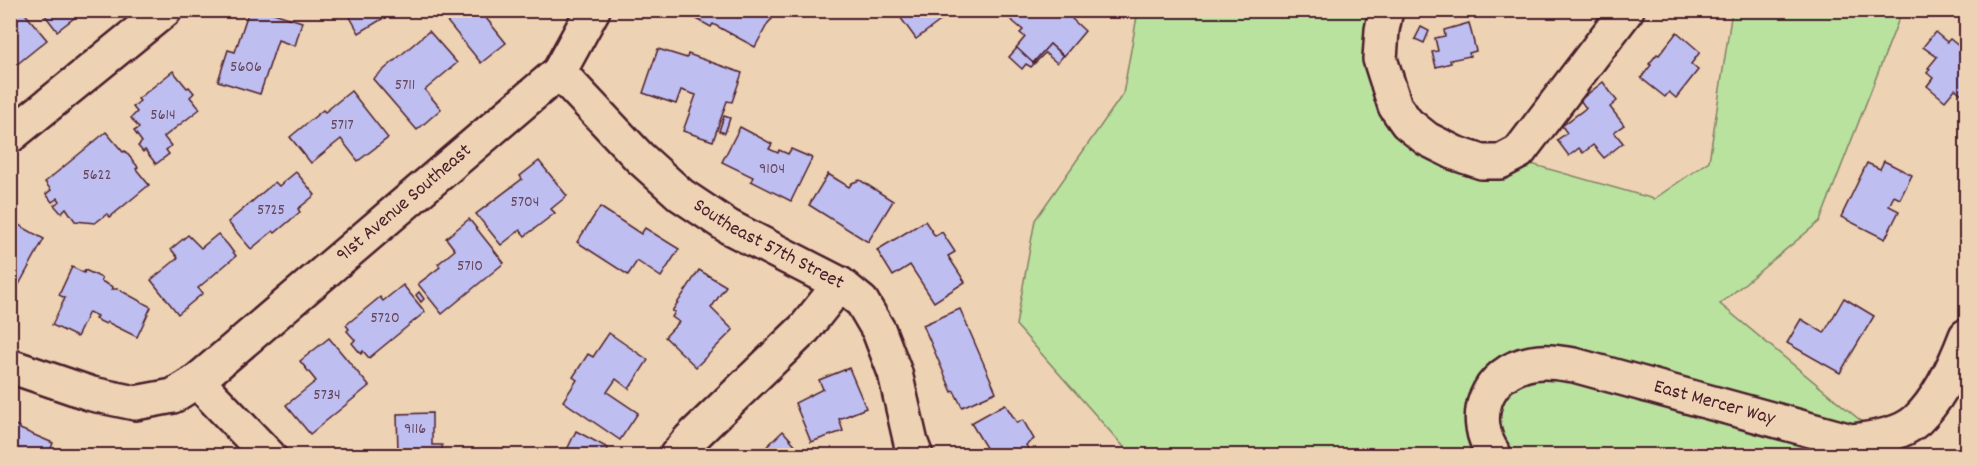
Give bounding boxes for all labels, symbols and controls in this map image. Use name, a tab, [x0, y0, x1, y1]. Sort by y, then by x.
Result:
house number: 5606	[230, 56, 262, 79]
house number: 5711	[395, 74, 415, 97]
house number: 5614	[150, 104, 176, 127]
house number: 5717	[330, 114, 354, 137]
street label: 91st Avenue Southeast	[331, 138, 478, 270]
house number: 9104	[759, 158, 785, 181]
house number: 5622	[82, 164, 112, 187]
house number: 5704	[511, 191, 539, 214]
street label: Southeast 57th Street	[687, 193, 848, 298]
house number: 5725	[257, 199, 285, 222]
house number: 5710	[457, 255, 483, 278]
house number: 5720	[370, 307, 400, 330]
street label: East Mercer Way	[1650, 373, 1779, 434]
house number: 5734	[313, 384, 341, 407]
house number: 9116	[404, 418, 426, 441]

